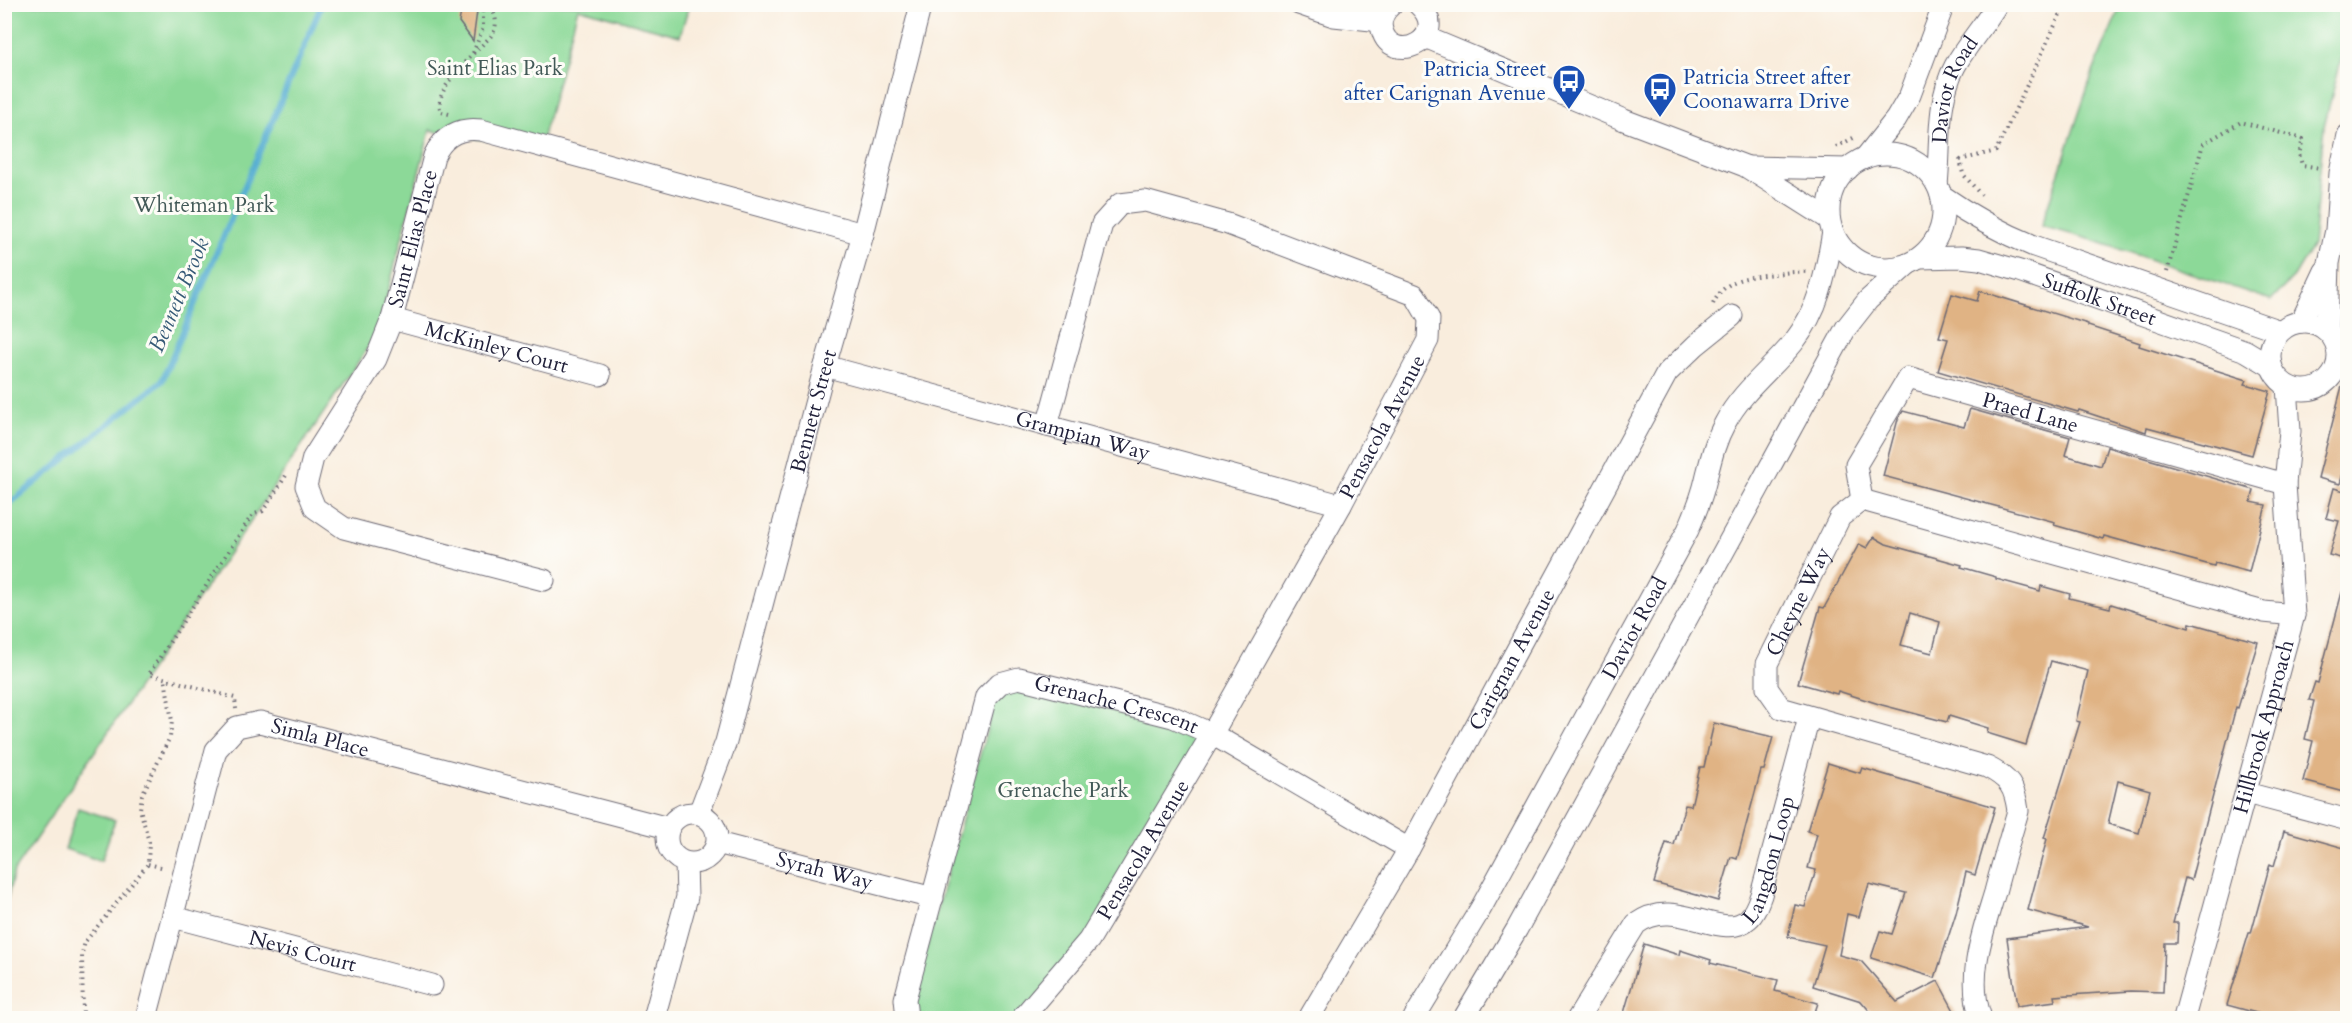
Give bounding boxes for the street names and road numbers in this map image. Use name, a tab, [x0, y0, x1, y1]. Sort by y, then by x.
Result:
street label: Daviot Road	[1925, 30, 1985, 144]
street label: Saint Elias Place	[381, 166, 444, 311]
street label: Suffolk Street	[2038, 266, 2161, 333]
street label: McKinley Court	[421, 314, 572, 380]
street label: Bennett Street	[783, 346, 844, 476]
street label: Pensacola Avenue	[1332, 350, 1432, 504]
street label: Praed Lane	[1979, 385, 2082, 440]
street label: Grampian Way	[1012, 403, 1153, 467]
street label: Cheyne Way	[1759, 542, 1837, 661]
street label: Daviot Road	[1595, 572, 1674, 684]
street label: Carignan Avenue	[1462, 583, 1562, 735]
street label: Hillbrook Approach	[2226, 636, 2301, 817]
street label: Grenache Crescent	[1031, 668, 1203, 741]
street label: Simla Place	[268, 711, 372, 764]
street label: Pensacola Avenue	[1090, 774, 1196, 925]
street label: Langdon Loop	[1735, 793, 1802, 931]
street label: Syrah Way	[773, 844, 876, 897]
street label: Nevis Court	[246, 923, 360, 979]

